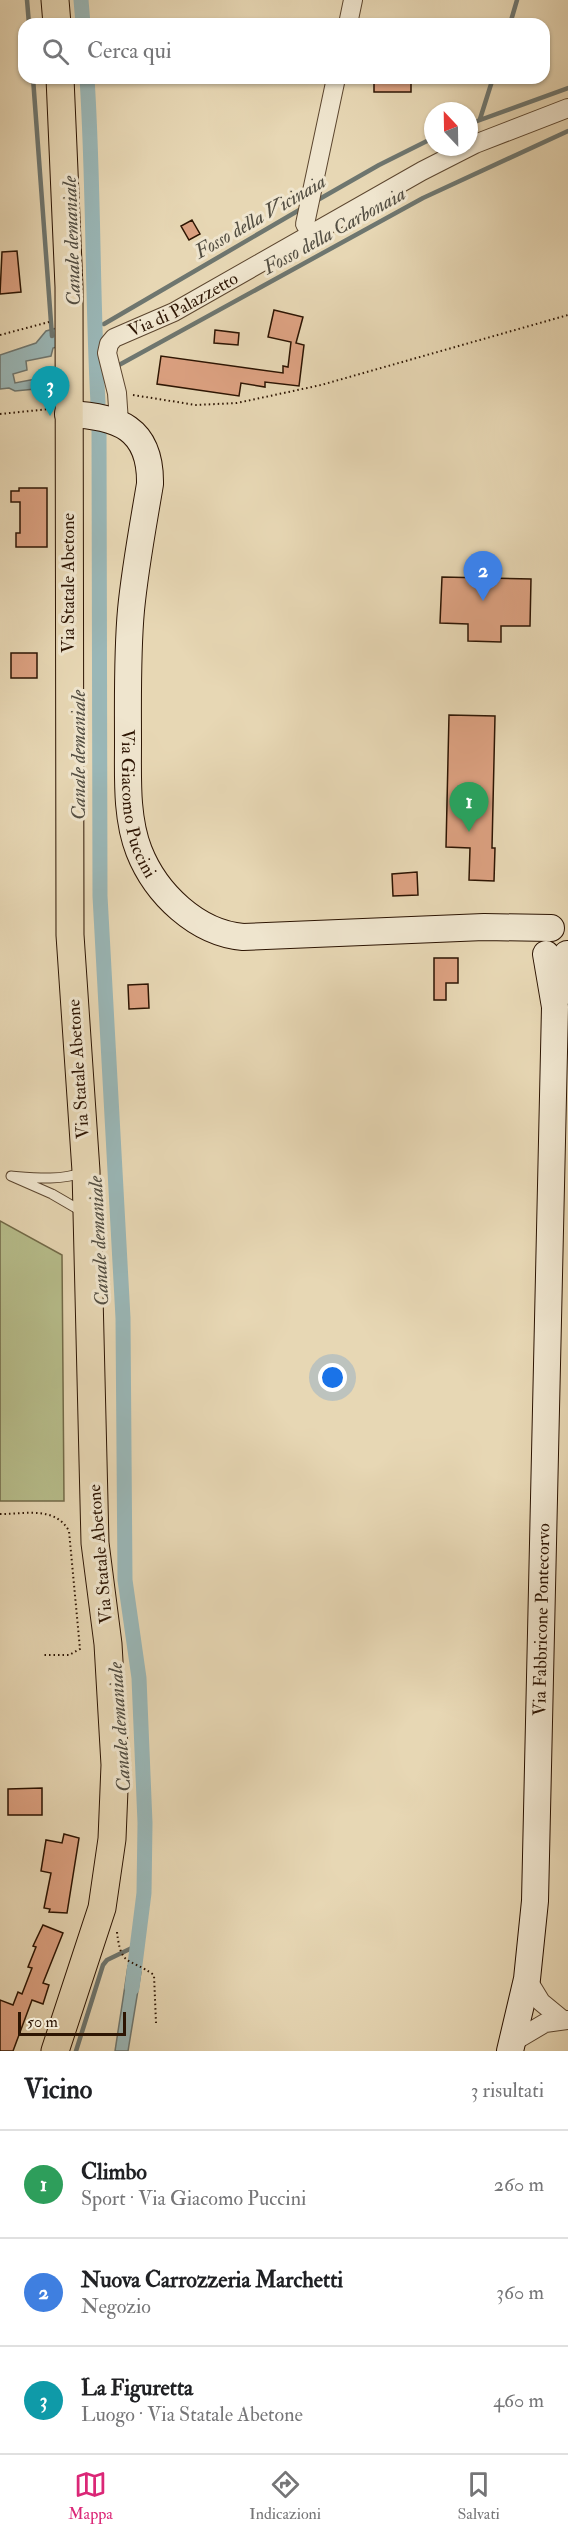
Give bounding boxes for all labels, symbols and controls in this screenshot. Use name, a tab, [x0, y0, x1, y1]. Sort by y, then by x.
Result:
search box	[18, 18, 550, 84]
icon: search	[39, 35, 72, 68]
text: Cerca qui	[87, 37, 172, 65]
north arrow	[424, 102, 478, 156]
water label: Fosso della Vicinaia	[189, 169, 330, 265]
water label: Canale demaniale	[57, 175, 86, 306]
water label: Fosso della Carbonaia	[258, 181, 410, 280]
street label: Via di Palazzetto	[124, 267, 243, 343]
pin: 3	[31, 366, 70, 416]
street label: Via Statale Abetone	[57, 513, 80, 653]
pin: 2	[464, 552, 502, 601]
water label: Canale demaniale	[66, 690, 91, 820]
street label: Via Giacomo Puccini	[116, 729, 161, 883]
pin: 1	[450, 782, 488, 832]
street label: Via Statale Abetone	[62, 998, 95, 1140]
water label: Canale demaniale	[83, 1175, 114, 1307]
your location	[318, 1363, 347, 1392]
street label: Via Statale Abetone	[83, 1483, 118, 1625]
street label: Via Fabbricone Pontecorvo	[528, 1523, 555, 1716]
water label: Canale demaniale	[102, 1661, 137, 1793]
scale bar	[18, 2009, 126, 2036]
text: 50 m	[27, 2012, 58, 2032]
text: Vicino	[24, 2074, 92, 2106]
text: 3 risultati	[471, 2078, 544, 2103]
text: Climbo	[81, 2158, 147, 2186]
text: 1	[40, 2172, 47, 2197]
text: 260 m	[494, 2172, 544, 2197]
text: Sport · Via Giacomo Puccini	[81, 2186, 306, 2211]
text: Nuova Carrozzeria Marchetti	[81, 2266, 343, 2294]
text: 2	[38, 2280, 49, 2305]
text: 360 m	[496, 2280, 544, 2305]
text: Negozio	[81, 2294, 151, 2319]
text: La Figuretta	[81, 2374, 193, 2402]
text: 3	[40, 2388, 47, 2413]
text: 460 m	[493, 2388, 544, 2413]
text: Luogo · Via Statale Abetone	[81, 2402, 303, 2427]
tab: Mappa	[68, 2468, 113, 2524]
tab: Indicazioni	[249, 2468, 321, 2524]
tab: Salvati	[457, 2468, 500, 2524]

